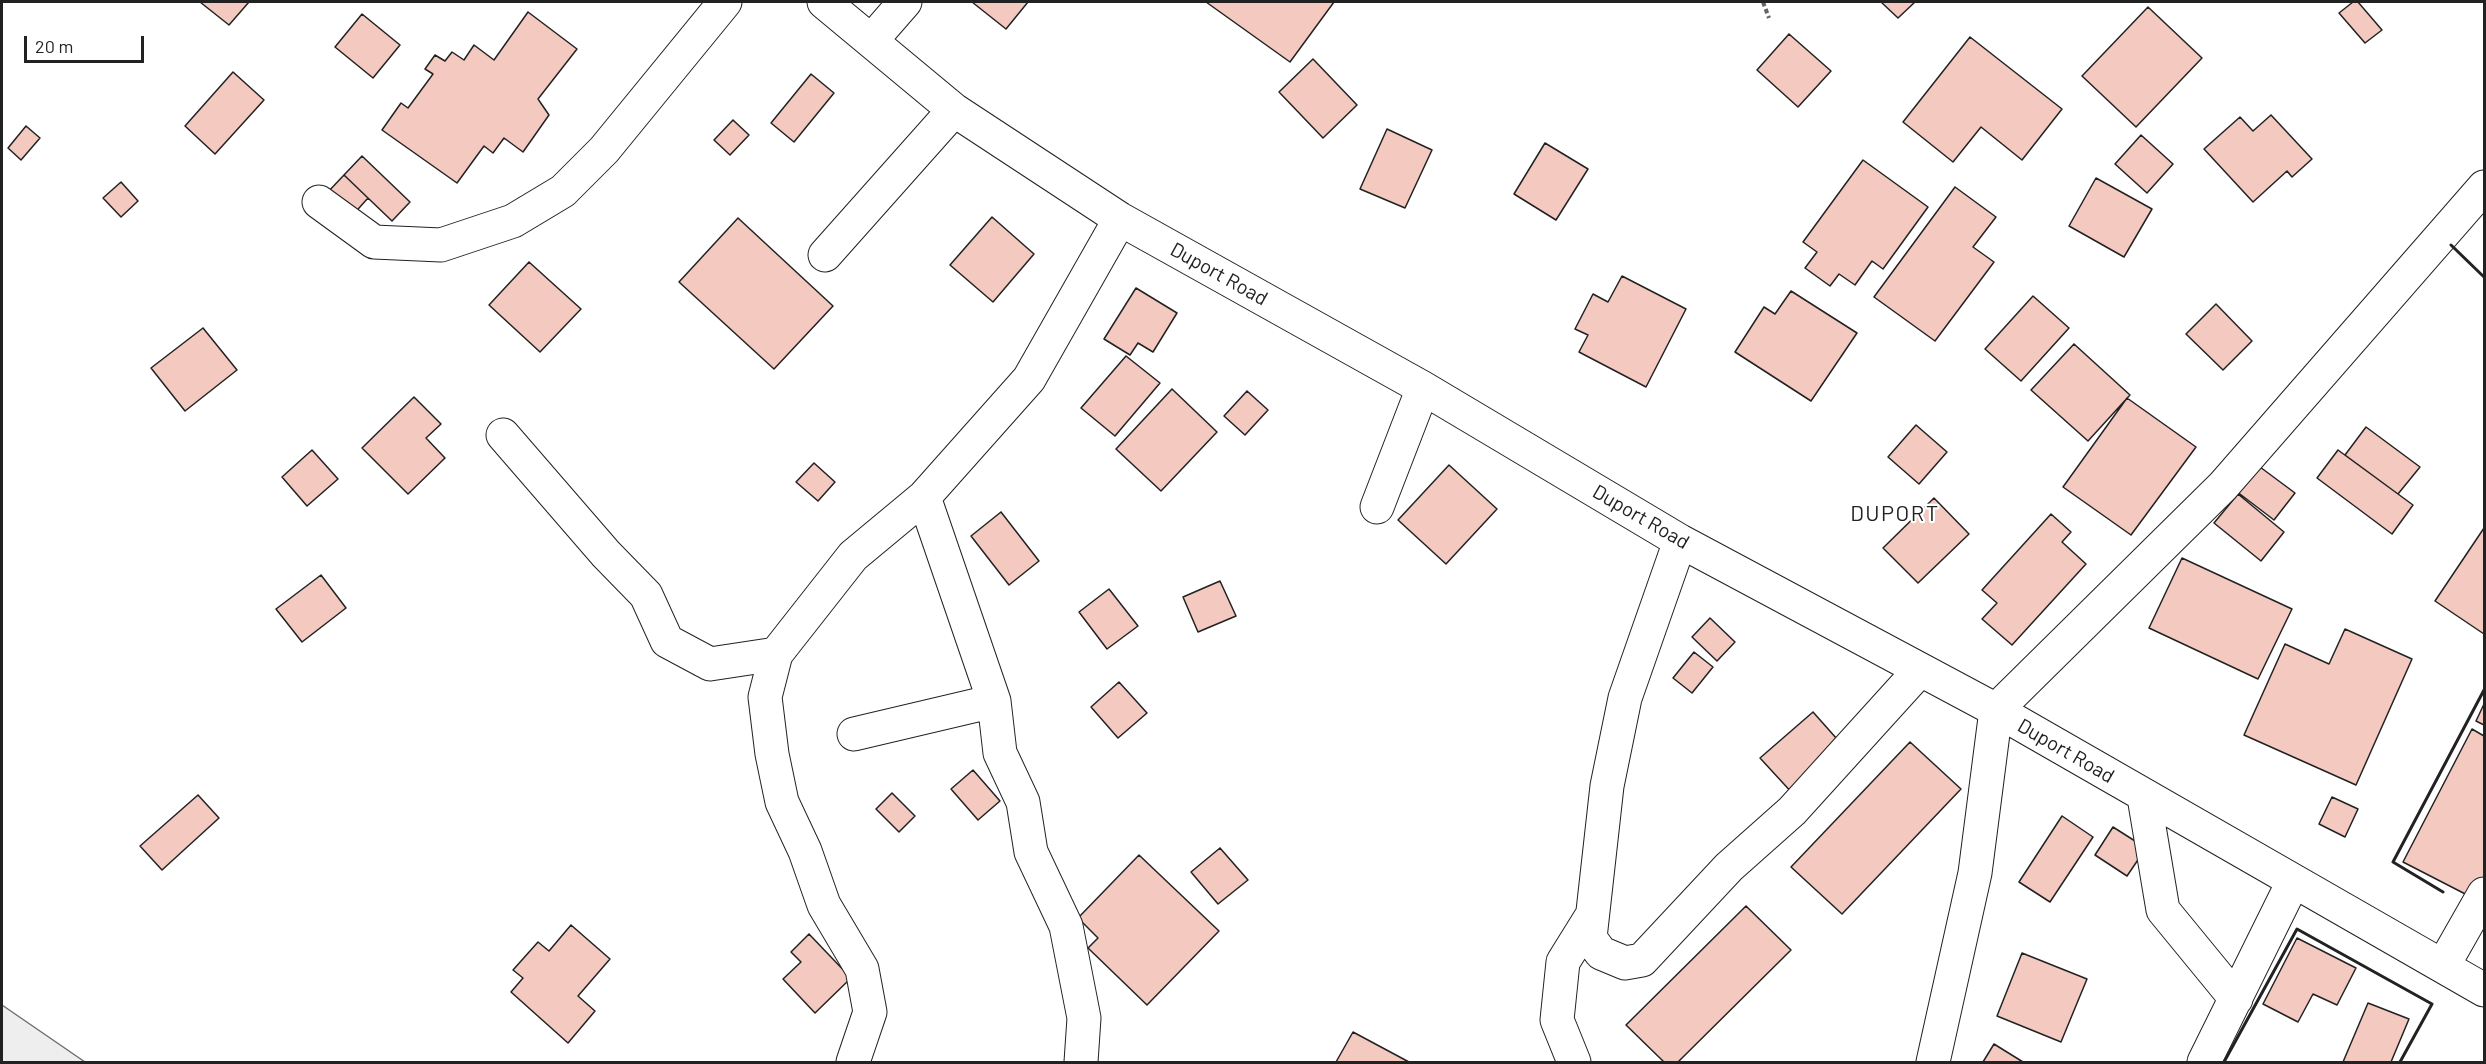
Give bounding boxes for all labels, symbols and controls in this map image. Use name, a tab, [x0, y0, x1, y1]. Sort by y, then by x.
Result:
scale bar	[27, 24, 147, 62]
text: 20 m	[35, 35, 73, 57]
street label: Duport Road	[1166, 237, 1272, 311]
street label: Duport Road	[1588, 480, 1694, 554]
district label: DUPORT	[1850, 501, 1940, 527]
street label: Duport Road	[2013, 714, 2119, 788]

